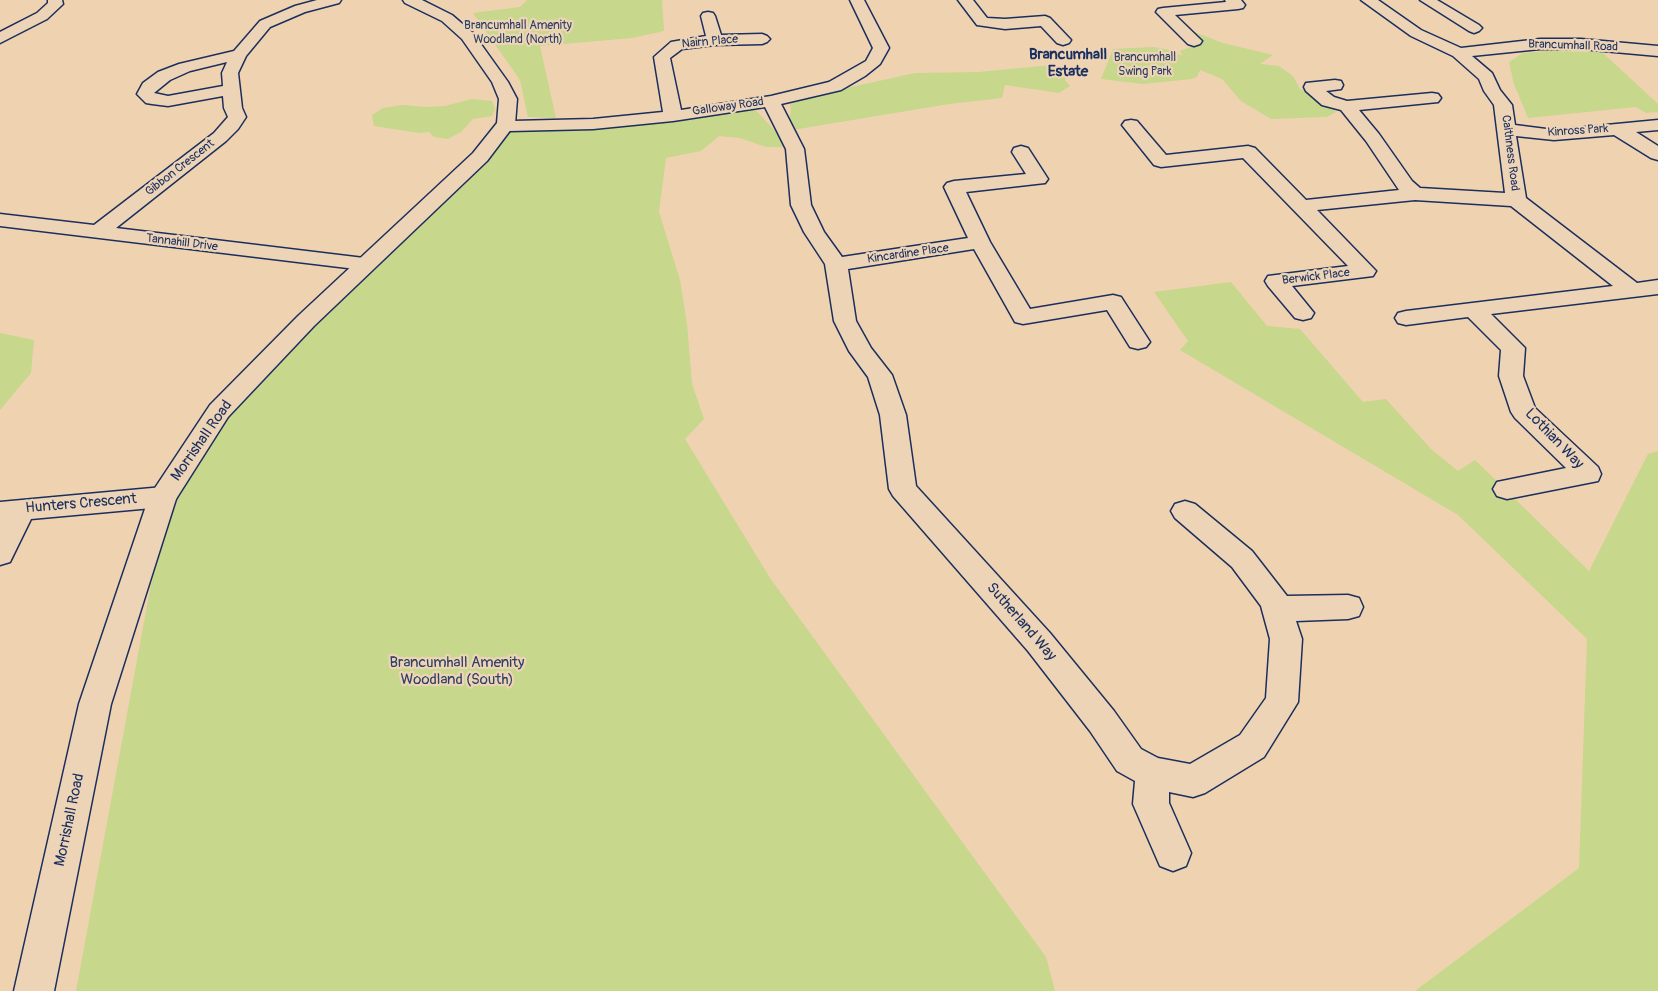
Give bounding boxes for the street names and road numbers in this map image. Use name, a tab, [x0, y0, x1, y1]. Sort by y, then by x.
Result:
street label: Nairn Place	[681, 32, 739, 52]
street label: Brancumhall Road	[1528, 37, 1618, 55]
street label: Galloway Road	[691, 95, 765, 119]
street label: Caithness Road	[1498, 114, 1522, 192]
street label: Kinross Park	[1547, 122, 1609, 140]
street label: Gibbon Crescent	[143, 137, 217, 199]
street label: Tannahill Drive	[145, 231, 219, 255]
street label: Kincardine Place	[866, 241, 950, 267]
street label: Berwick Place	[1281, 266, 1351, 288]
street label: Morrishall Road	[168, 397, 236, 485]
street label: Lothian Way	[1521, 405, 1587, 473]
street label: Hunters Crescent	[25, 490, 137, 518]
street label: Sutherland Way	[982, 579, 1060, 665]
street label: Morrishall Road	[51, 772, 89, 868]

